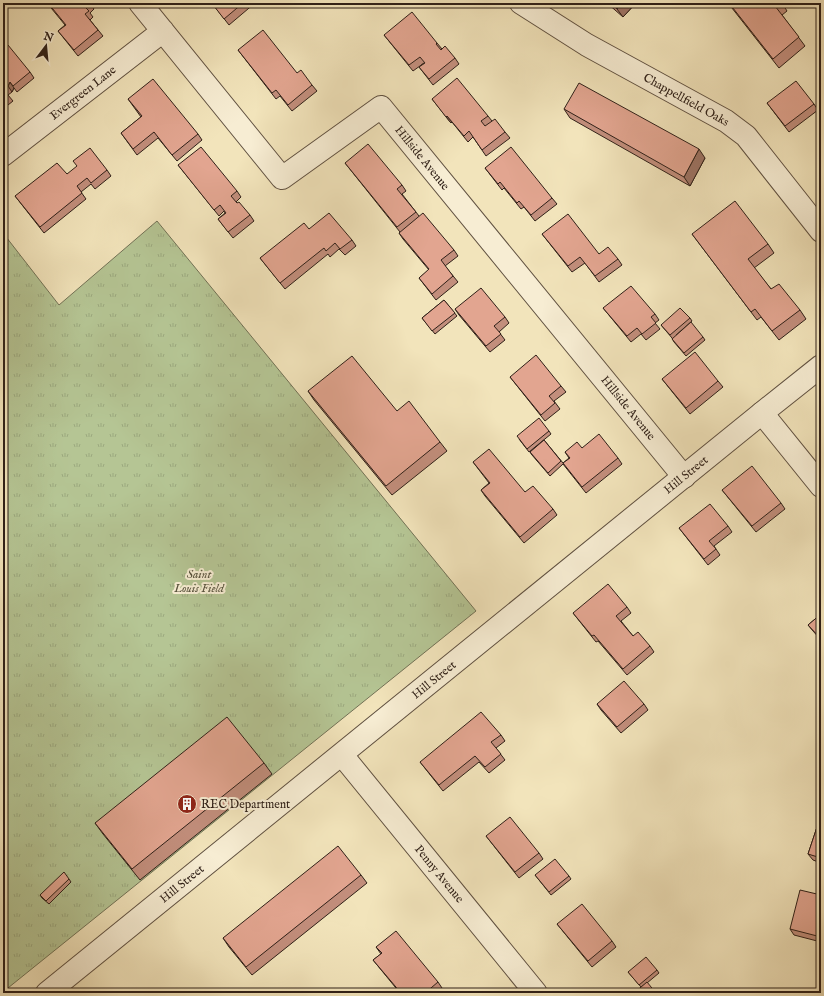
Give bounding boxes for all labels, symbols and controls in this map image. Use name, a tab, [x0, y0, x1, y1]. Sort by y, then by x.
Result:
north arrow	[26, 26, 66, 66]
text: N	[41, 29, 55, 46]
street label: Evergreen Lane	[47, 62, 120, 124]
street label: Chappellfield Oaks	[640, 70, 732, 131]
street label: Hillside Avenue	[391, 123, 453, 194]
street label: Hillside Avenue	[597, 373, 659, 444]
street label: Hill Street	[661, 453, 711, 497]
park label: Saint Louis Field	[173, 567, 225, 596]
street label: Hill Street	[409, 658, 459, 702]
building icon: REC Department	[176, 793, 198, 815]
place label: REC Department	[201, 797, 290, 813]
street label: Penny Avenue	[411, 842, 467, 906]
street label: Hill Street	[157, 862, 207, 906]

